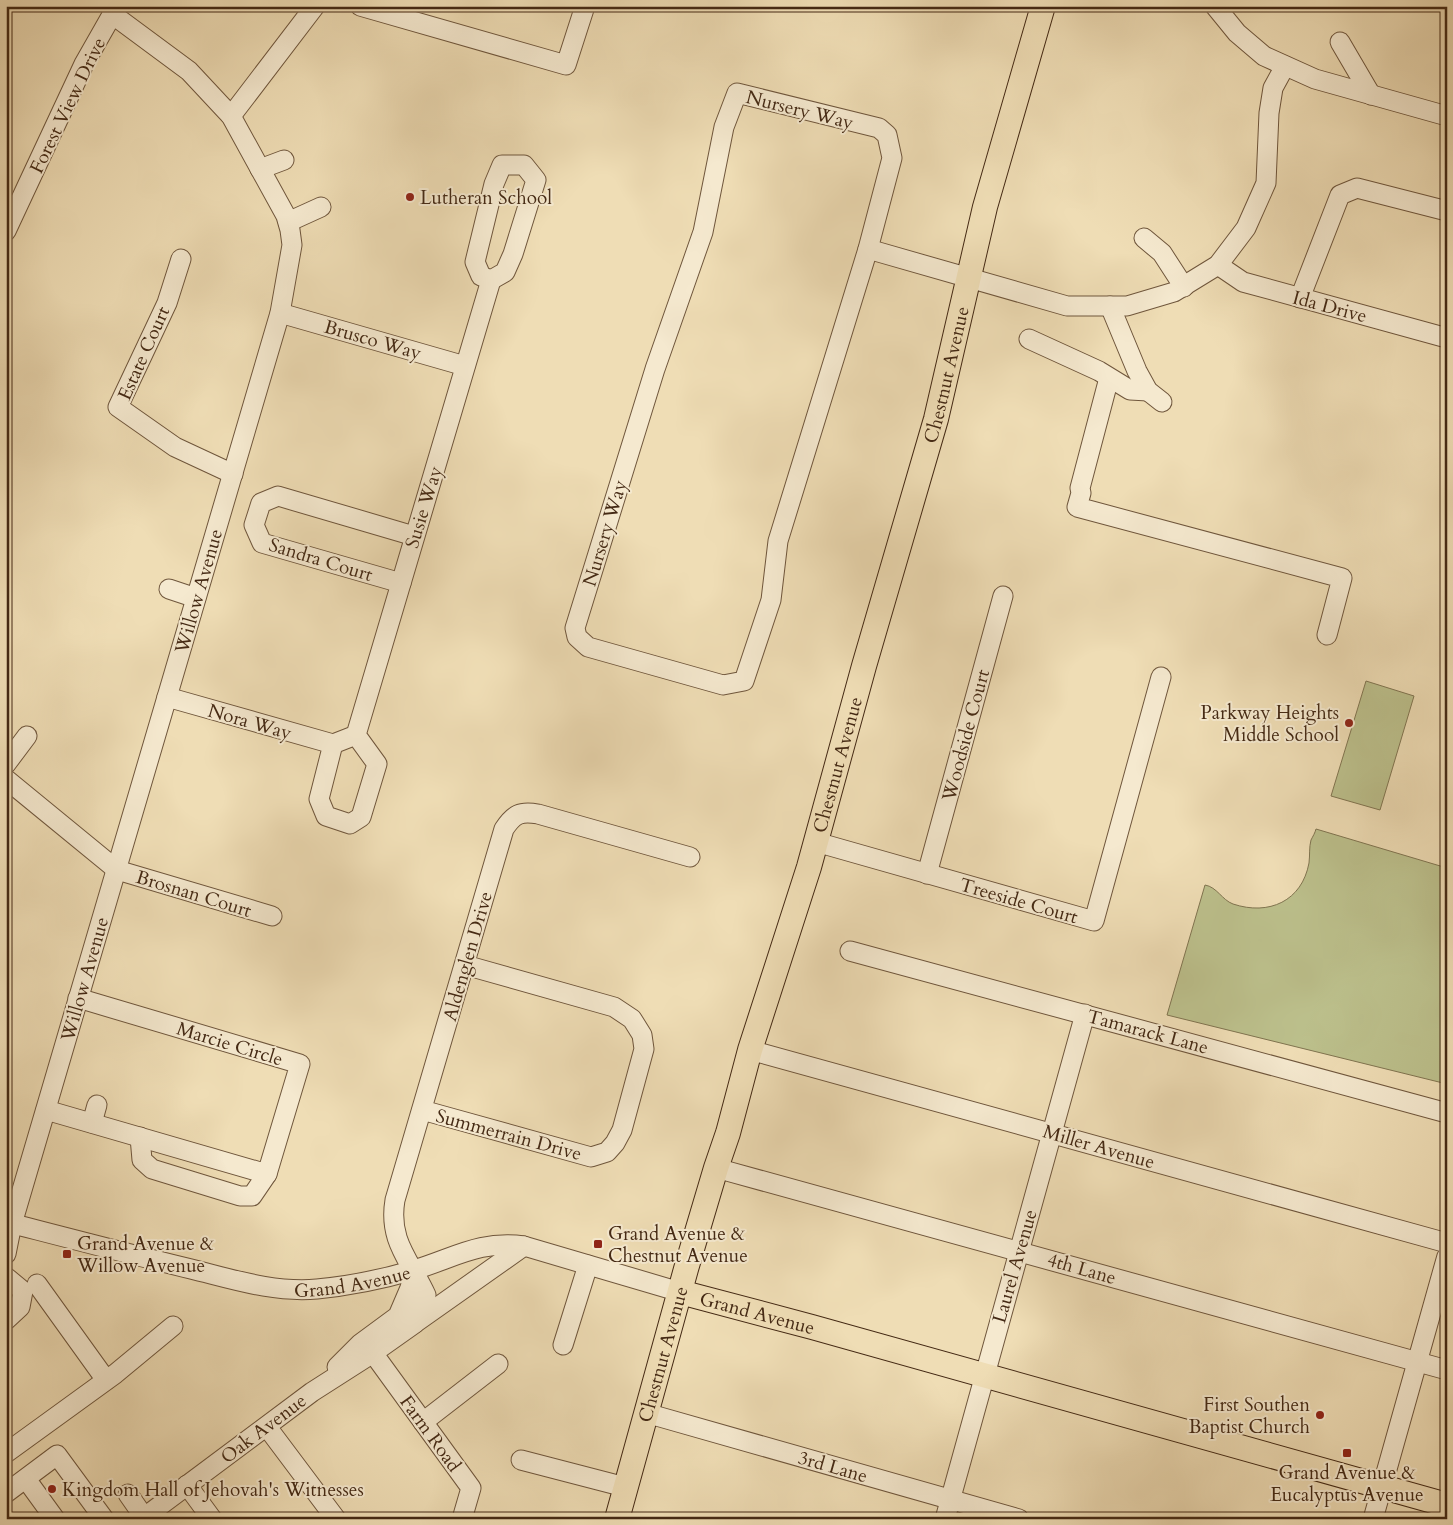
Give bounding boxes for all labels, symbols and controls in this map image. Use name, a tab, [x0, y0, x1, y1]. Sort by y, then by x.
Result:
street label: Forest View Drive	[24, 33, 112, 178]
street label: Nursery Way	[743, 84, 856, 136]
place label: Lutheran School	[420, 185, 552, 211]
marker: Lutheran School	[404, 191, 416, 203]
street label: Ida Drive	[1290, 285, 1370, 329]
street label: Estate Court	[112, 302, 176, 404]
street label: Chestnut Avenue	[918, 304, 976, 446]
street label: Brusco Way	[321, 314, 424, 366]
street label: Susie Way	[399, 463, 449, 552]
street label: Nursery Way	[576, 477, 633, 590]
street label: Willow Avenue	[169, 526, 229, 657]
street label: Sandra Court	[266, 532, 376, 588]
street label: Woodside Court	[936, 667, 996, 805]
street label: Chestnut Avenue	[807, 694, 869, 836]
street label: Nora Way	[205, 698, 295, 746]
place label: Parkway Heights Middle School	[1201, 700, 1339, 748]
marker: Parkway Heights Middle School	[1343, 717, 1355, 729]
street label: Brosnan Court	[133, 864, 255, 924]
street label: Treeside Court	[957, 872, 1081, 930]
street label: Aldenglen Drive	[437, 888, 499, 1024]
street label: Willow Avenue	[55, 914, 115, 1045]
street label: Tamarack Lane	[1084, 1003, 1211, 1061]
street label: Marcie Circle	[173, 1015, 286, 1072]
street label: Summerrain Drive	[433, 1103, 585, 1167]
street label: Miller Avenue	[1040, 1119, 1158, 1175]
street label: Laurel Avenue	[986, 1206, 1044, 1326]
place label: Grand Avenue & Chestnut Avenue	[608, 1221, 748, 1269]
place label: Grand Avenue & Willow Avenue	[76, 1231, 214, 1279]
marker: Grand Avenue & Chestnut Avenue	[592, 1238, 604, 1250]
street label: 4th Lane	[1044, 1247, 1119, 1291]
marker: Grand Avenue & Willow Avenue	[61, 1248, 73, 1260]
street label: Grand Avenue	[294, 1260, 414, 1304]
street label: Chestnut Avenue	[632, 1283, 695, 1425]
street label: Grand Avenue	[697, 1286, 817, 1341]
street label: Oak Avenue	[215, 1388, 312, 1470]
street label: Farm Road	[394, 1390, 467, 1477]
place label: First Southen Baptist Church	[1189, 1392, 1311, 1440]
marker: First Southen Baptist Church	[1314, 1409, 1326, 1421]
street label: 3rd Lane	[795, 1445, 870, 1489]
marker: Grand Avenue & Eucalyptus Avenue	[1341, 1447, 1353, 1459]
place label: Grand Avenue & Eucalyptus Avenue	[1270, 1460, 1424, 1508]
place label: Kingdom Hall of Jehovah's Witnesses	[62, 1477, 364, 1503]
marker: Kingdom Hall of Jehovah's Witnesses	[46, 1483, 58, 1495]

